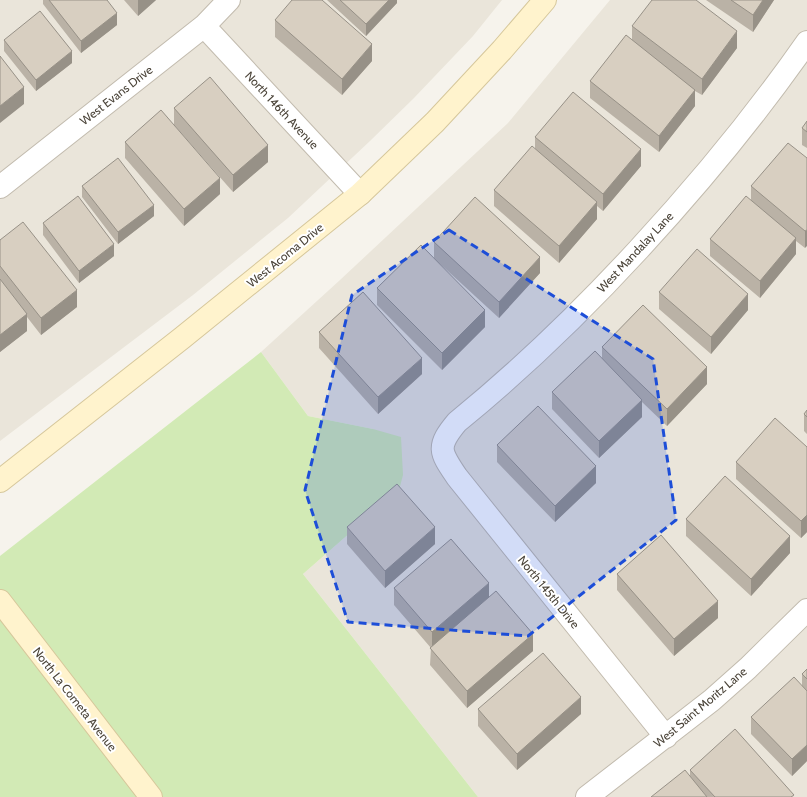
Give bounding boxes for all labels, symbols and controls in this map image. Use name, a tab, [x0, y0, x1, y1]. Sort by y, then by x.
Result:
street label: West Evans Drive	[77, 62, 155, 128]
street label: North 146th Avenue	[242, 68, 322, 152]
street label: West Mandalay Lane	[594, 208, 676, 296]
street label: West Acoma Drive	[244, 220, 326, 290]
street label: North 145th Drive	[515, 553, 583, 631]
street label: North La Cometa Avenue	[30, 644, 120, 754]
street label: West Saint Moritz Lane	[650, 664, 750, 750]

